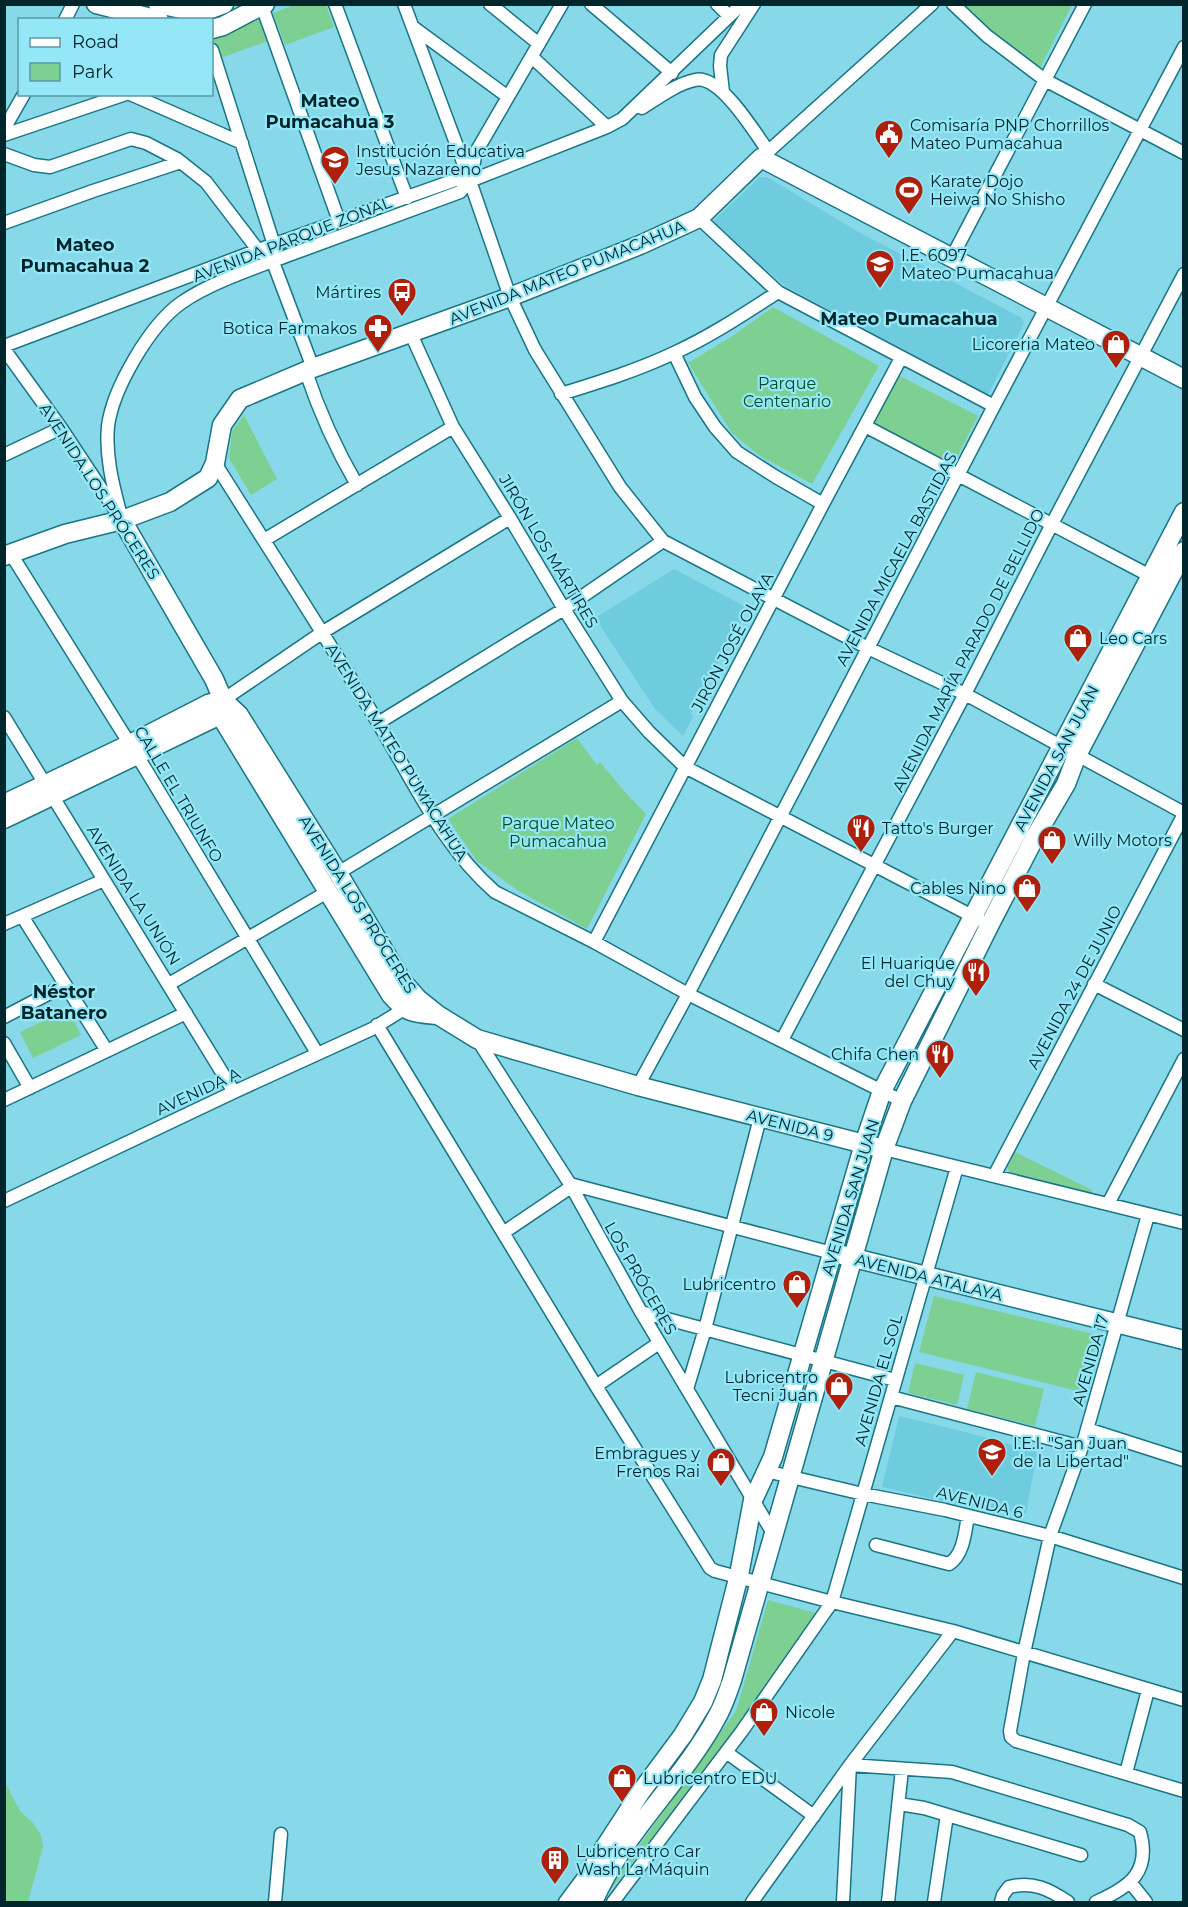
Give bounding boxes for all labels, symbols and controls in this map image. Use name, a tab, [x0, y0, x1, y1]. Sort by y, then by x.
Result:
legend	[18, 18, 213, 96]
text: Road	[72, 31, 119, 53]
text: Park	[72, 61, 113, 83]
district label: Mateo Pumacahua 3	[265, 90, 395, 133]
place label: Comisaría PNP Chorrillos Mateo Pumacahua	[910, 116, 1110, 153]
public building icon: Comisaría PNP Chorrillos Mateo Pumacahua	[873, 118, 905, 160]
place label: Institución Educativa Jesus Nazareno	[355, 142, 525, 179]
school or university icon: Institución Educativa Jesus Nazareno	[319, 144, 351, 186]
place label: Karate Dojo Heiwa No Shisho	[930, 172, 1065, 209]
sports icon: Karate Dojo Heiwa No Shisho	[893, 174, 925, 216]
street label: AVENIDA PARQUE ZONAL	[190, 192, 395, 286]
street label: AVENIDA MATEO PUMACAHUA	[446, 216, 688, 329]
district label: Mateo Pumacahua 2	[21, 234, 150, 277]
place label: I.E. 6097 Mateo Pumacahua	[901, 246, 1054, 283]
school or university icon: I.E. 6097 Mateo Pumacahua	[864, 248, 896, 290]
bus stop icon: Mártires	[386, 276, 418, 318]
place label: Mártires	[315, 283, 381, 302]
district label: Mateo Pumacahua	[820, 308, 998, 330]
pharmacy icon: Botica Farmakos	[362, 312, 394, 354]
place label: Botica Farmakos	[222, 319, 357, 338]
shop icon: Licoreria Mateo	[1100, 328, 1132, 370]
place label: Licoreria Mateo	[972, 335, 1095, 354]
park label: Parque Centenario	[743, 374, 831, 411]
street label: AVENIDA LOS PRÓCERES	[35, 400, 164, 583]
street label: AVENIDA MICAELA BASTIDAS	[832, 449, 961, 669]
street label: JIRÓN LOS MÁRTIRES	[495, 470, 602, 632]
street label: AVENIDA MARÍA PARADO DE BELLIDO	[888, 505, 1048, 795]
street label: JIRÓN JOSÉ OLAYA	[687, 569, 778, 716]
shop icon: Leo Cars	[1062, 622, 1094, 664]
place label: Leo Cars	[1099, 629, 1167, 648]
street label: AVENIDA MATEO PUMACAHUA	[322, 640, 472, 865]
street label: AVENIDA SAN JUAN	[1010, 682, 1103, 834]
street label: CALLE EL TRIUNFO	[130, 723, 227, 866]
street label: AVENIDA LOS PRÓCERES	[295, 812, 420, 997]
restaurant icon: Tatto's Burger	[845, 812, 877, 854]
park label: Parque Mateo Pumacahua	[502, 814, 614, 851]
place label: Tatto's Burger	[882, 819, 994, 838]
street label: AVENIDA LA UNIÓN	[83, 822, 184, 969]
shop icon: Willy Motors	[1036, 824, 1068, 866]
place label: Willy Motors	[1073, 831, 1172, 850]
shop icon: Cables Nino	[1011, 872, 1043, 914]
place label: Cables Nino	[910, 879, 1006, 898]
street label: AVENIDA 24 DE JUNIO	[1023, 902, 1126, 1072]
place label: El Huarique del Chuy	[861, 954, 955, 991]
restaurant icon: El Huarique del Chuy	[960, 956, 992, 998]
district label: Néstor Batanero	[21, 981, 108, 1024]
restaurant icon: Chifa Chen	[924, 1038, 956, 1080]
place label: Chifa Chen	[831, 1045, 919, 1064]
street label: AVENIDA A	[153, 1063, 244, 1119]
street label: AVENIDA 9	[744, 1106, 835, 1145]
street label: AVENIDA SAN JUAN	[818, 1117, 883, 1278]
street label: LOS PRÓCERES	[601, 1218, 681, 1338]
street label: AVENIDA ATALAYA	[853, 1250, 1005, 1305]
shop icon: Lubricentro	[781, 1268, 813, 1310]
place label: Lubricentro	[682, 1275, 776, 1294]
street label: AVENIDA EL SOL	[851, 1312, 907, 1448]
street label: AVENIDA 17	[1068, 1312, 1113, 1408]
place label: Lubricentro Tecni Juan	[724, 1368, 818, 1405]
shop icon: Lubricentro Tecni Juan	[823, 1370, 855, 1412]
place label: I.E.I. "San Juan de la Libertad"	[1013, 1434, 1129, 1471]
school or university icon: I.E.I. "San Juan de la Libertad"	[976, 1436, 1008, 1478]
place label: Embragues y Frenos Rai	[594, 1444, 700, 1481]
shop icon: Embragues y Frenos Rai	[705, 1446, 737, 1488]
street label: AVENIDA 6	[934, 1483, 1026, 1523]
shop icon: Nicole	[748, 1696, 780, 1738]
place label: Nicole	[785, 1703, 835, 1722]
shop icon: Lubricentro EDU	[606, 1762, 638, 1804]
place label: Lubricentro EDU	[643, 1769, 777, 1788]
place label: Lubricentro Car Wash La Máquin	[576, 1842, 710, 1879]
building icon: Lubricentro Car Wash La Máquin	[539, 1844, 571, 1886]

